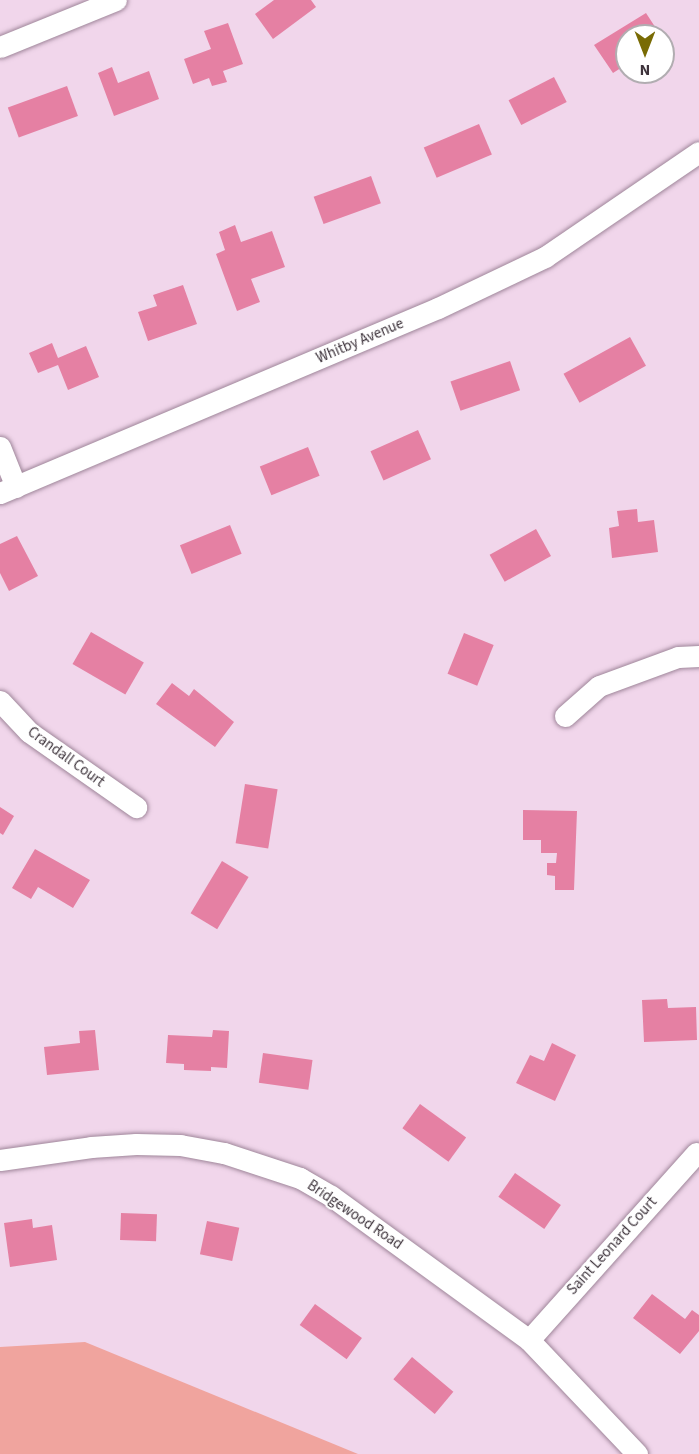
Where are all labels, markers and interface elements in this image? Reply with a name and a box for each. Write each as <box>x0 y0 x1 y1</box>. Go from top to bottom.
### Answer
north arrow <box>615 24 675 84</box>
text: N <box>640 59 650 81</box>
street label: Whitby Avenue <box>314 315 406 367</box>
street label: Crandall Court <box>24 723 108 791</box>
street label: Bridgewood Road <box>304 1176 406 1254</box>
street label: Saint Leonard Court <box>563 1193 661 1299</box>

